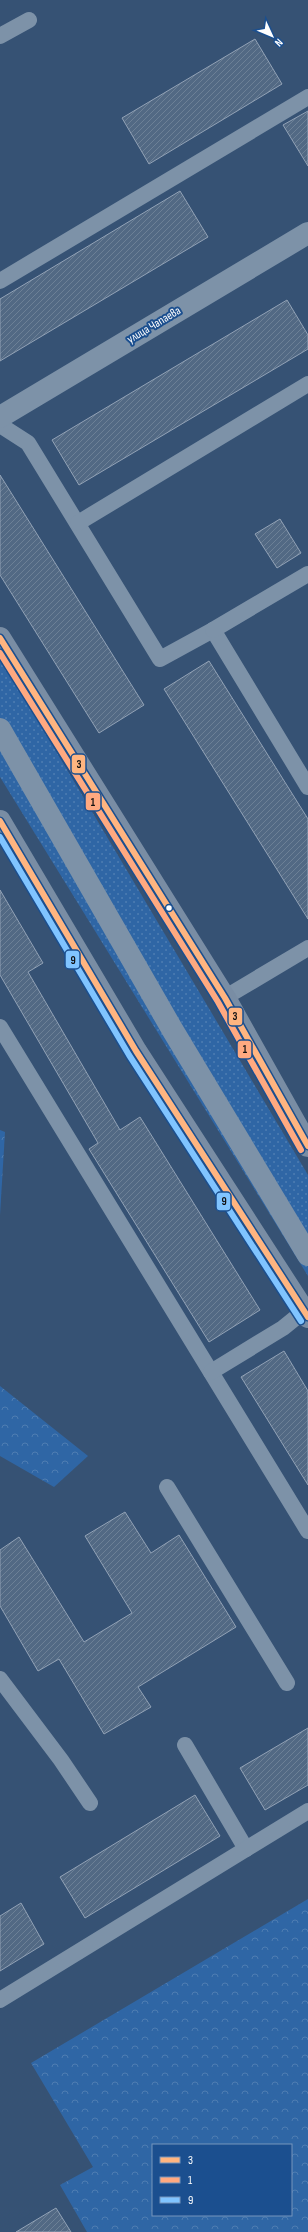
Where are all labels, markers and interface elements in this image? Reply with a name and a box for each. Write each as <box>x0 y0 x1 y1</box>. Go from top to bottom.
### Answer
north arrow <box>252 16 292 56</box>
text: N <box>272 36 286 49</box>
street label: улица Чапаева <box>124 303 184 347</box>
line badge: 3 <box>71 754 86 774</box>
text: 3 <box>77 758 82 771</box>
line badge: 1 <box>85 792 101 811</box>
text: 1 <box>91 796 96 809</box>
unlabelled marker <box>164 903 174 913</box>
line badge: 9 <box>65 950 80 969</box>
text: 9 <box>70 954 76 967</box>
line badge: 3 <box>228 1007 243 1026</box>
text: 3 <box>233 1010 238 1023</box>
line badge: 1 <box>237 1040 252 1059</box>
text: 1 <box>243 1043 248 1056</box>
line badge: 9 <box>216 1192 231 1211</box>
text: 9 <box>221 1195 227 1208</box>
legend <box>152 2144 292 2216</box>
text: 3 <box>188 2153 193 2168</box>
text: 1 <box>188 2173 193 2188</box>
text: 9 <box>188 2193 193 2208</box>

